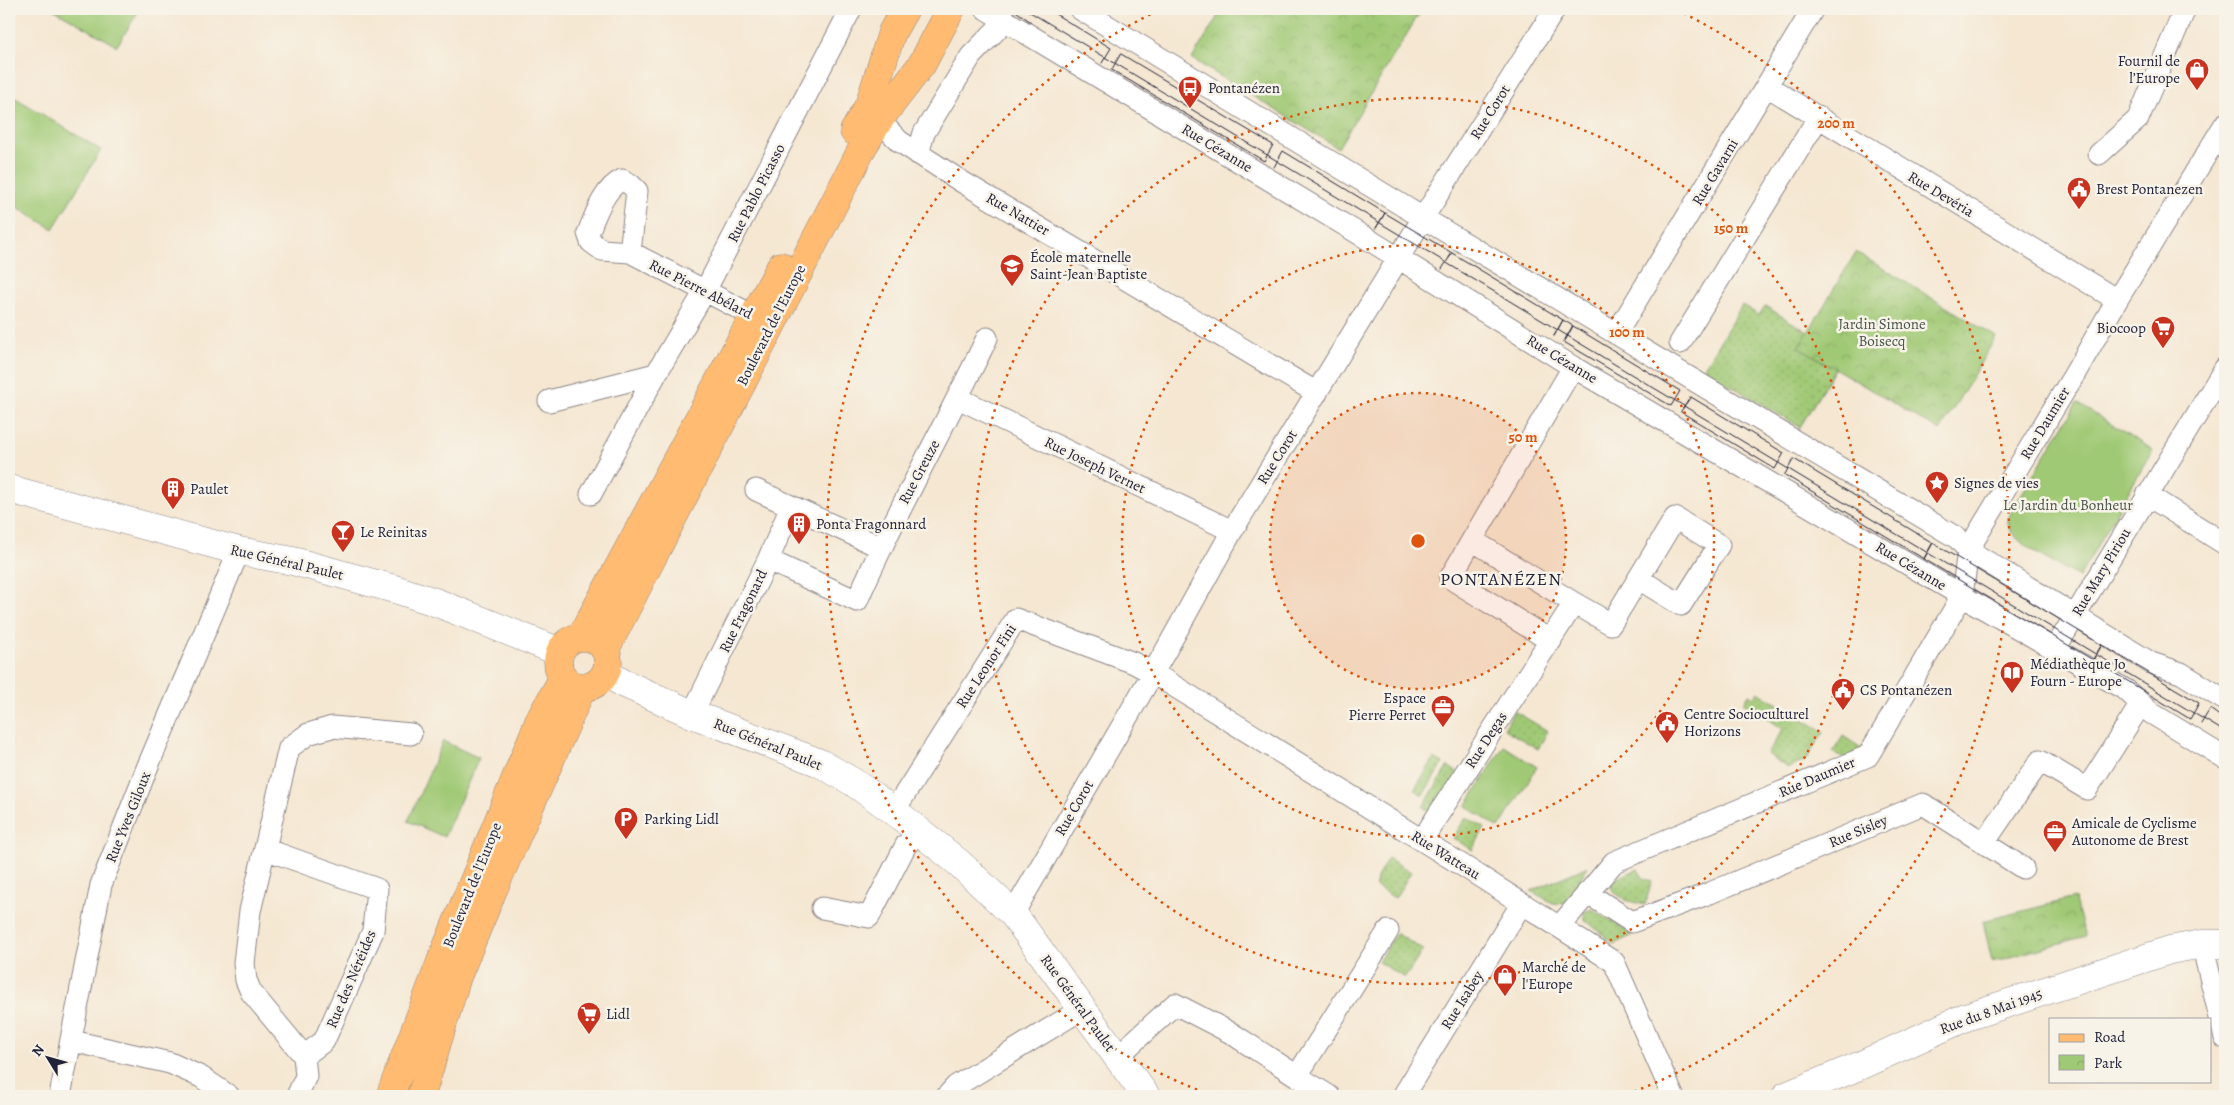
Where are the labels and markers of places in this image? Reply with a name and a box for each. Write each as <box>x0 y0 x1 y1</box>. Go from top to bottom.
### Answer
place label: Fournil de l’Europe <box>2118 51 2180 88</box>
shop icon: Fournil de l’Europe <box>2184 57 2210 91</box>
bus stop icon: Pontanézen <box>1177 75 1203 109</box>
place label: Pontanézen <box>1208 78 1280 98</box>
public building icon: Brest Pontanezen <box>2066 176 2092 210</box>
place label: Brest Pontanezen <box>2096 179 2203 199</box>
place label: École maternelle Saint-Jean Baptiste <box>1030 247 1148 284</box>
school or university icon: École maternelle Saint-Jean Baptiste <box>999 253 1025 287</box>
supermarket icon: Biocoop <box>2150 315 2176 349</box>
place label: Biocoop <box>2096 318 2146 338</box>
place icon: Signes de vies <box>1924 470 1950 504</box>
place label: Signes de vies <box>1954 473 2039 493</box>
building icon: Paulet <box>160 476 186 510</box>
place label: Paulet <box>190 479 228 499</box>
building icon: Ponta Fragonnard <box>786 511 812 545</box>
place label: Ponta Fragonnard <box>816 514 927 534</box>
bar icon: Le Reinitas <box>330 519 356 553</box>
place label: Le Reinitas <box>360 522 427 542</box>
centre of rings <box>1409 532 1427 550</box>
place label: Médiathèque Jo Fourn - Europe <box>2030 654 2125 691</box>
library icon: Médiathèque Jo Fourn - Europe <box>1999 660 2025 694</box>
public building icon: CS Pontanézen <box>1830 677 1856 711</box>
place label: CS Pontanézen <box>1860 680 1952 700</box>
place label: Espace Pierre Perret <box>1349 688 1426 725</box>
office icon: Espace Pierre Perret <box>1430 694 1456 728</box>
place label: Centre Socioculturel Horizons <box>1684 704 1809 741</box>
public building icon: Centre Socioculturel Horizons <box>1654 710 1680 744</box>
parking icon: Parking Lidl <box>613 806 639 840</box>
place label: Parking Lidl <box>644 809 719 829</box>
place label: Amicale de Cyclisme Autonome de Brest <box>2071 813 2197 850</box>
office icon: Amicale de Cyclisme Autonome de Brest <box>2042 819 2068 853</box>
place label: Marché de l'Europe <box>1522 957 1586 994</box>
shop icon: Marché de l'Europe <box>1492 963 1518 997</box>
supermarket icon: Lidl <box>576 1001 602 1035</box>
place label: Lidl <box>606 1004 630 1024</box>

